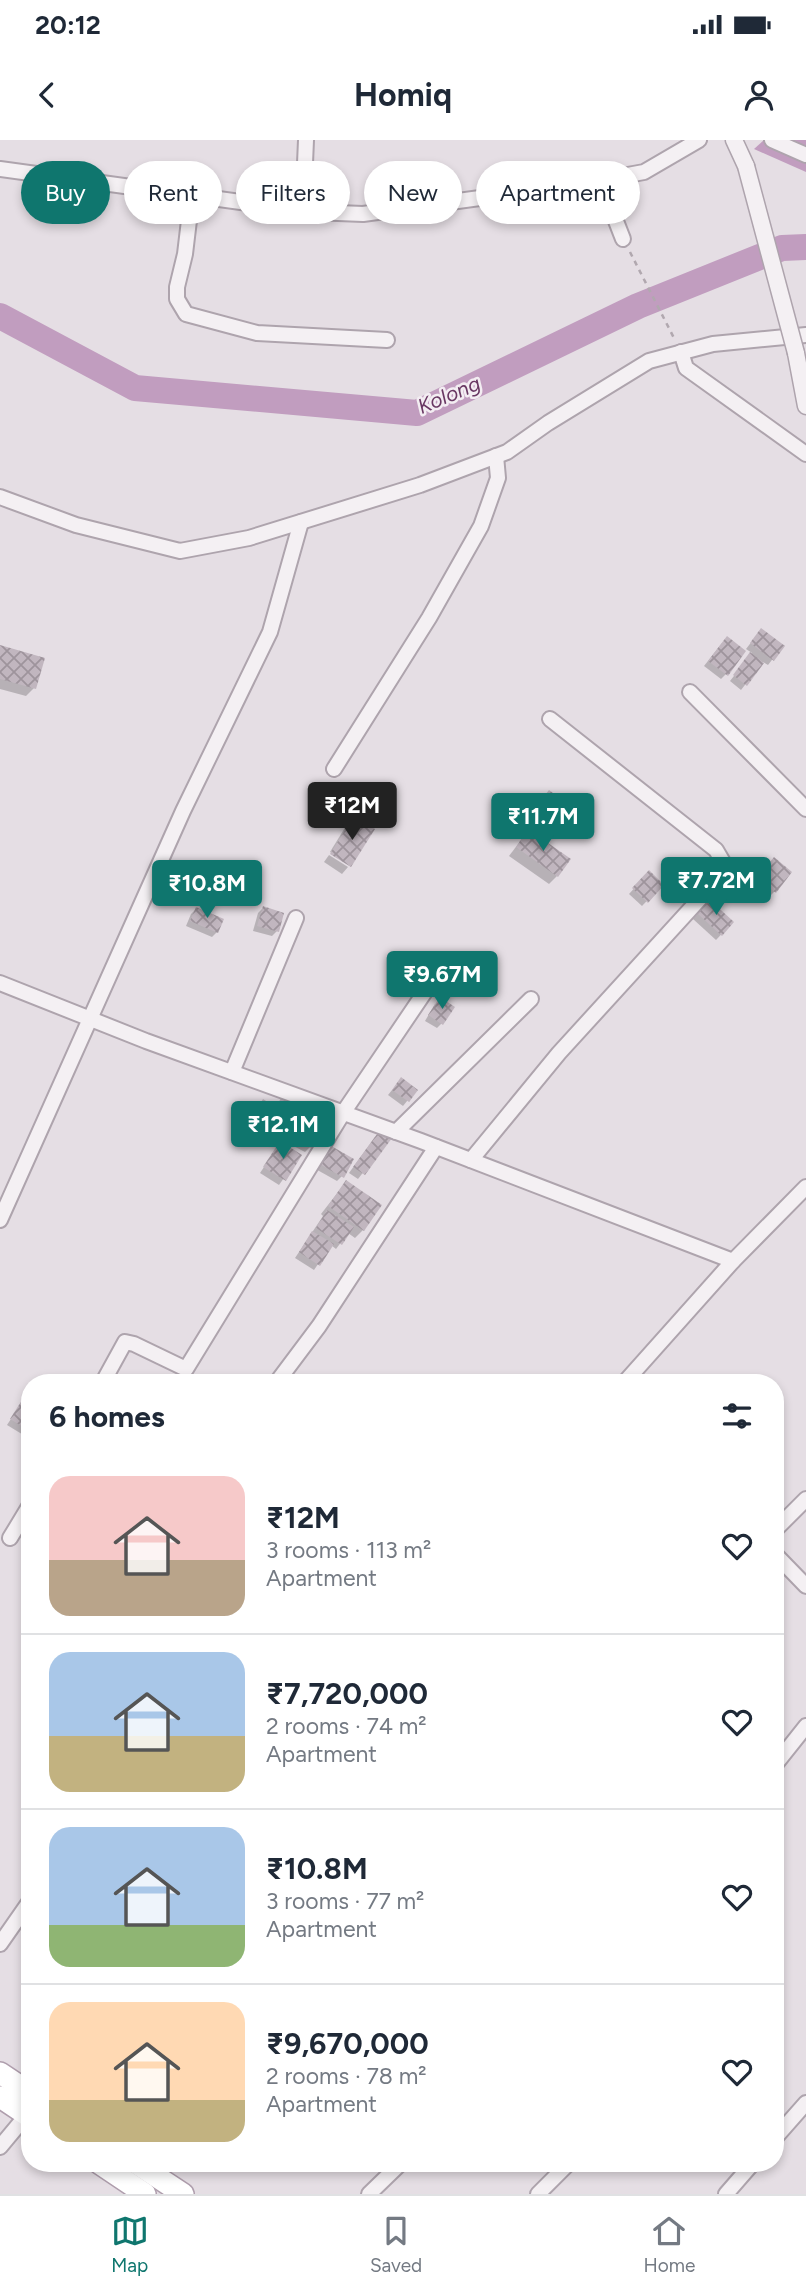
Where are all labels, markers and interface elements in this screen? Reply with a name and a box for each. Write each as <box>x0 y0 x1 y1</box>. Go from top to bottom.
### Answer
text: 20:12 <box>35 9 101 41</box>
icon: back <box>28 76 66 114</box>
text: Homiq <box>354 76 452 114</box>
icon: person <box>740 76 778 114</box>
chip: Buy <box>21 161 110 224</box>
chip: Rent <box>124 161 222 224</box>
chip: Filters <box>236 161 350 224</box>
chip: New <box>364 161 462 224</box>
chip: Apartment <box>476 161 640 224</box>
water label: Kolong <box>414 370 484 419</box>
pin: ₹12M <box>311 782 393 842</box>
text: ₹12M <box>324 791 380 819</box>
pin: ₹11.7M <box>486 794 600 853</box>
text: ₹11.7M <box>507 802 579 830</box>
pin: ₹7.72M <box>659 858 773 917</box>
pin: ₹10.8M <box>150 860 264 920</box>
text: ₹7.72M <box>677 866 755 894</box>
text: ₹10.8M <box>168 869 246 897</box>
pin: ₹9.67M <box>385 952 499 1011</box>
text: ₹9.67M <box>403 960 481 988</box>
pin: ₹12.1M <box>226 1102 340 1161</box>
text: ₹12.1M <box>247 1110 319 1138</box>
icon: filters <box>718 1397 756 1435</box>
text: 6 homes <box>49 1398 165 1435</box>
text: ₹12M <box>266 1499 340 1536</box>
icon: home <box>105 1504 189 1588</box>
icon: heart <box>718 1527 756 1565</box>
text: 3 rooms · 113 m² <box>266 1536 431 1564</box>
text: Apartment <box>266 1564 377 1592</box>
text: ₹7,720,000 <box>266 1675 428 1712</box>
icon: home <box>105 1680 189 1764</box>
icon: heart <box>718 1703 756 1741</box>
text: 2 rooms · 74 m² <box>266 1712 427 1740</box>
text: Apartment <box>266 1740 377 1768</box>
text: ₹10.8M <box>266 1850 368 1887</box>
icon: home <box>105 1855 189 1939</box>
icon: heart <box>718 1878 756 1916</box>
text: 3 rooms · 77 m² <box>266 1887 424 1915</box>
text: Apartment <box>266 1915 377 1943</box>
text: ₹9,670,000 <box>266 2025 429 2062</box>
icon: home <box>105 2030 189 2114</box>
icon: heart <box>718 2053 756 2091</box>
text: 2 rooms · 78 m² <box>266 2062 427 2090</box>
text: Apartment <box>266 2090 377 2118</box>
tab: Map <box>111 2212 149 2277</box>
tab: Saved <box>370 2212 422 2277</box>
tab: Home <box>644 2212 695 2277</box>

